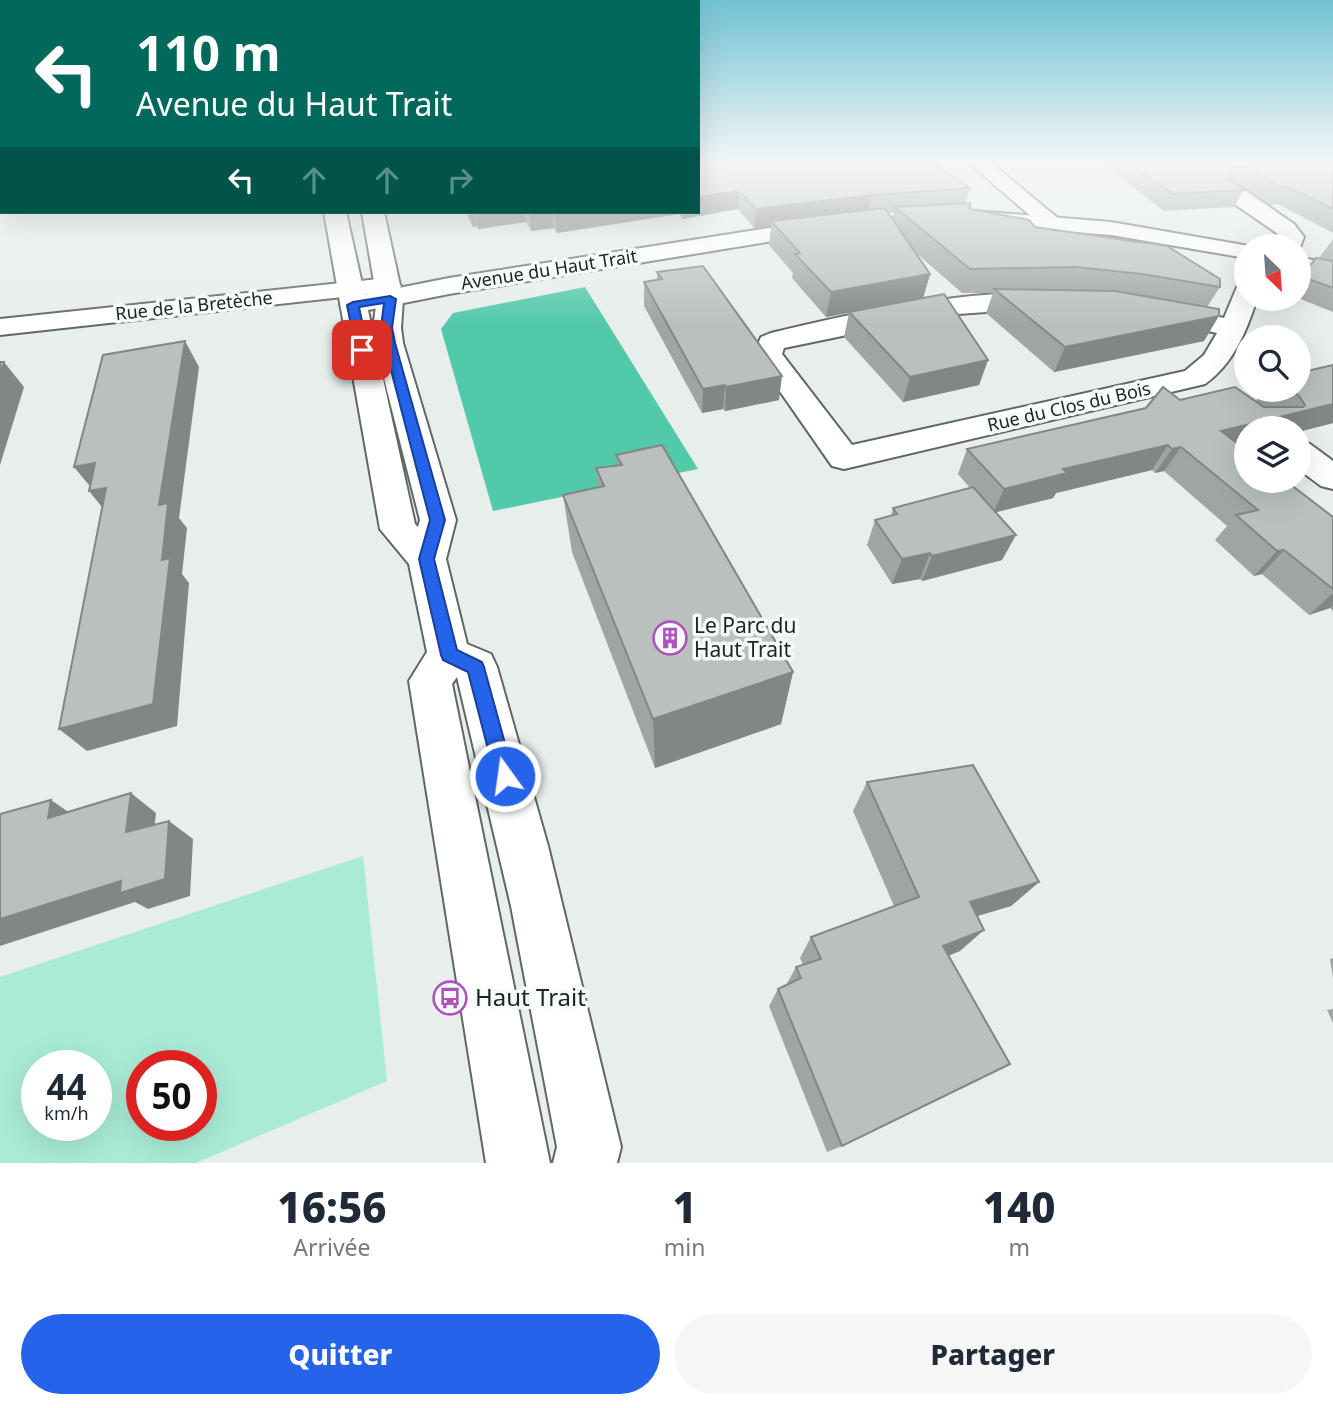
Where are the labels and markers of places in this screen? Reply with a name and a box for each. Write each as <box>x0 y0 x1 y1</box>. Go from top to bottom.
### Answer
pin <box>332 320 392 380</box>
place label: Le Parc du Haut Trait <box>694 611 796 663</box>
building icon: Le Parc du Haut Trait <box>651 619 689 657</box>
bus stop icon: Haut Trait <box>431 979 469 1017</box>
place label: Haut Trait <box>475 980 586 1013</box>

